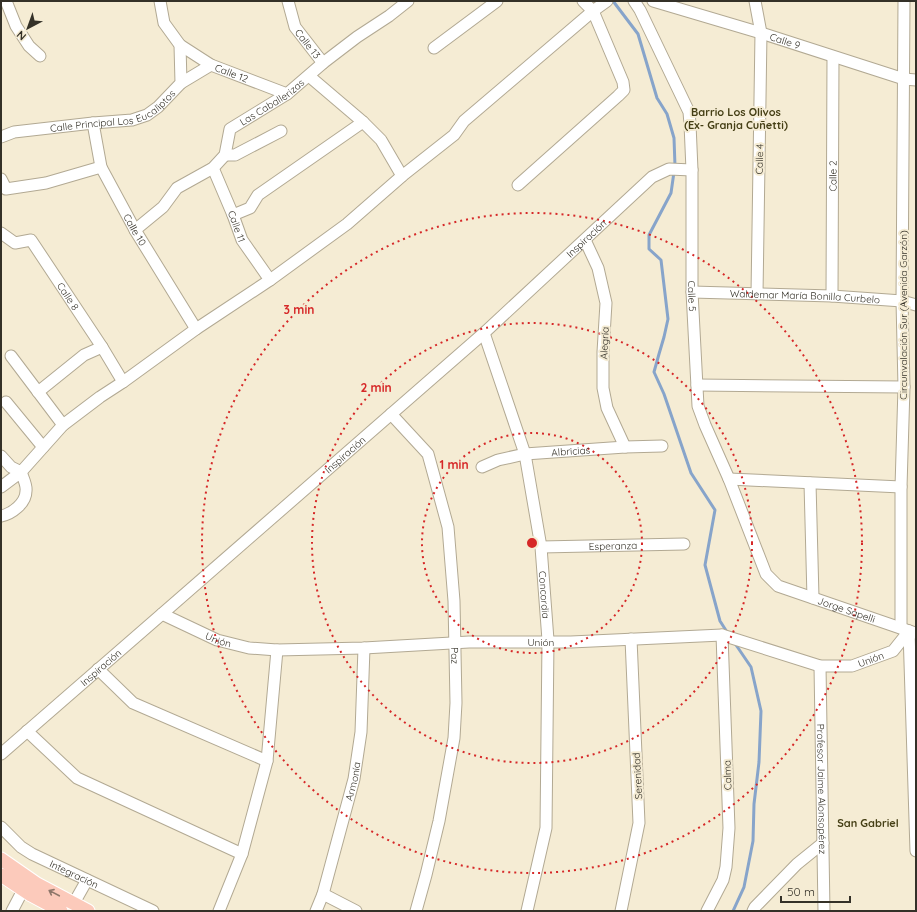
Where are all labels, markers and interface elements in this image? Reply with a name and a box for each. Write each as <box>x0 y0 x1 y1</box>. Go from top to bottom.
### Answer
north arrow <box>8 8 48 48</box>
street label: Calle 13 <box>292 26 323 62</box>
text: N <box>14 28 29 43</box>
street label: Calle 9 <box>768 30 802 52</box>
street label: Calle 12 <box>213 61 250 86</box>
street label: Las Caballerizas <box>237 76 307 129</box>
street label: Calle Principal Los Eucaliptos <box>49 87 178 135</box>
district label: Barrio Los Olivos (Ex- Granja Cuñetti) <box>684 105 788 132</box>
street label: Calle 4 <box>753 144 766 174</box>
street label: Calle 2 <box>826 160 840 192</box>
street label: Calle 11 <box>225 208 248 244</box>
street label: Calle 10 <box>120 211 149 248</box>
street label: Inspiración <box>564 217 609 260</box>
street label: Circunvalación Sur (Avenida Garzón) <box>897 230 910 400</box>
street label: Calle 8 <box>54 280 82 313</box>
street label: Calle 5 <box>685 280 699 312</box>
street label: Waldemar María Bonilla Curbelo <box>730 287 880 306</box>
text: 3 min <box>284 302 314 317</box>
street label: Alegría <box>597 326 612 360</box>
text: 2 min <box>360 380 392 395</box>
street label: Inspiración <box>322 433 368 476</box>
street label: Albricias <box>551 443 591 459</box>
text: 1 min <box>439 457 469 472</box>
centre of rings <box>525 536 539 550</box>
street label: Esperanza <box>589 539 637 553</box>
street label: Concordia <box>536 571 552 619</box>
street label: Jorge Sapelli <box>816 594 877 626</box>
street label: Unión <box>203 629 233 650</box>
street label: Unión <box>527 636 554 649</box>
street label: Inspiración <box>78 646 124 689</box>
street label: Paz <box>448 647 461 664</box>
street label: Unión <box>856 649 886 670</box>
street label: Profesor Jaime Alonsopérez <box>814 724 829 855</box>
street label: Serenidad <box>630 752 645 800</box>
street label: Calma <box>720 760 735 790</box>
street label: Armonía <box>342 761 363 802</box>
district label: San Gabriel <box>837 816 899 830</box>
street label: Integración <box>48 857 101 891</box>
scale bar <box>781 878 850 904</box>
text: 50 m <box>787 884 815 899</box>
one-way arrow <box>48 888 60 896</box>

